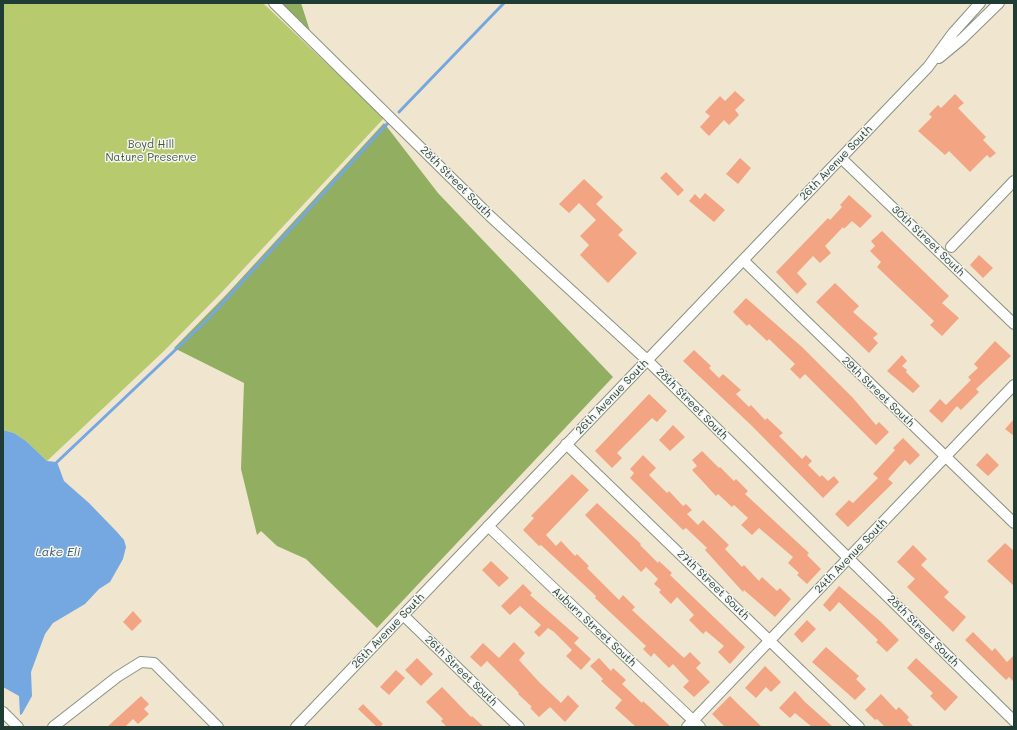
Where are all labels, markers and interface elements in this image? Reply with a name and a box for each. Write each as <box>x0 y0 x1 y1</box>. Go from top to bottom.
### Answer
street label: 26th Avenue South <box>797 123 875 203</box>
park label: Boyd Hill Nature Preserve <box>105 138 197 164</box>
street label: 28th Street South <box>418 144 494 220</box>
street label: 30th Street South <box>889 203 967 279</box>
street label: 29th Street South <box>839 354 917 430</box>
street label: 26th Avenue South <box>573 357 651 437</box>
street label: 28th Street South <box>654 366 730 442</box>
street label: 24th Avenue South <box>812 516 890 596</box>
water label: Lake Eli <box>36 545 80 559</box>
street label: 27th Street South <box>674 547 752 623</box>
street label: Auburn Street South <box>549 585 639 669</box>
street label: 26th Avenue South <box>349 591 427 671</box>
street label: 28th Street South <box>885 593 961 669</box>
street label: 26th Street South <box>422 633 500 709</box>

